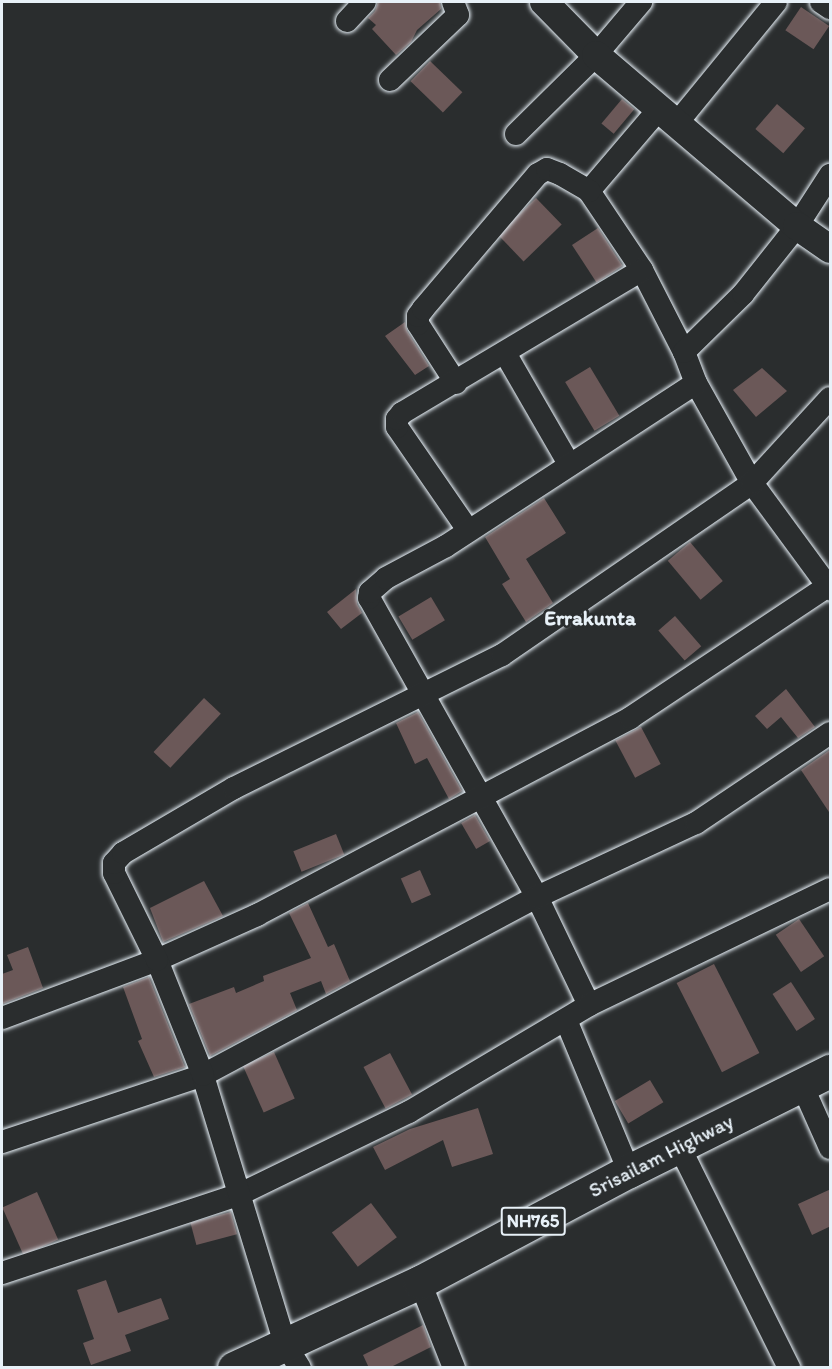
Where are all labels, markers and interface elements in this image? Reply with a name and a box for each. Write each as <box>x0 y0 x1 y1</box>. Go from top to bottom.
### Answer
district label: Errakunta <box>544 605 636 631</box>
street label: Srisailam Highway <box>585 1109 737 1203</box>
road number: NH765 <box>500 1206 566 1236</box>

